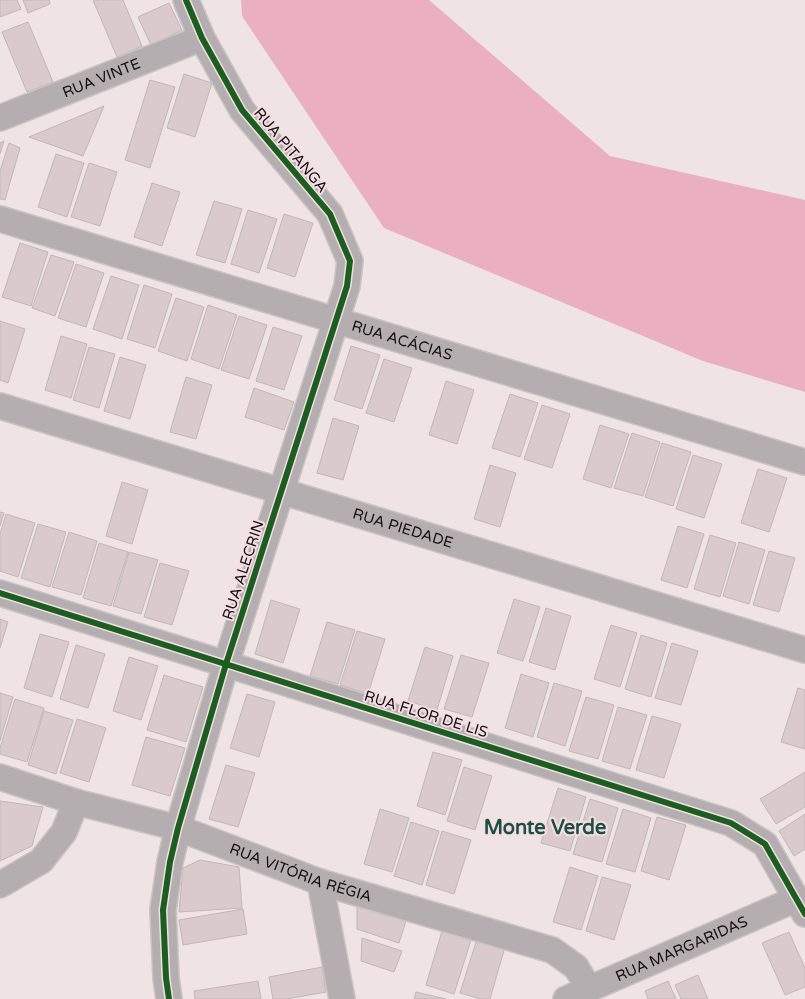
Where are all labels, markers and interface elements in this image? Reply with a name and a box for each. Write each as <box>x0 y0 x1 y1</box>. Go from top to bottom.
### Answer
street label: RUA VINTE <box>60 54 143 101</box>
street label: RUA PITANGA <box>250 104 332 196</box>
street label: RUA ACÁCIAS <box>349 317 455 364</box>
street label: RUA PIEDADE <box>351 504 455 552</box>
street label: RUA ALECRIN <box>218 518 268 622</box>
street label: RUA FLOR DE LIS <box>362 687 490 741</box>
district label: Monte Verde <box>484 816 606 840</box>
street label: RUA VITÓRIA RÉGIA <box>227 839 374 906</box>
street label: RUA MARGARIDAS <box>613 912 750 985</box>

